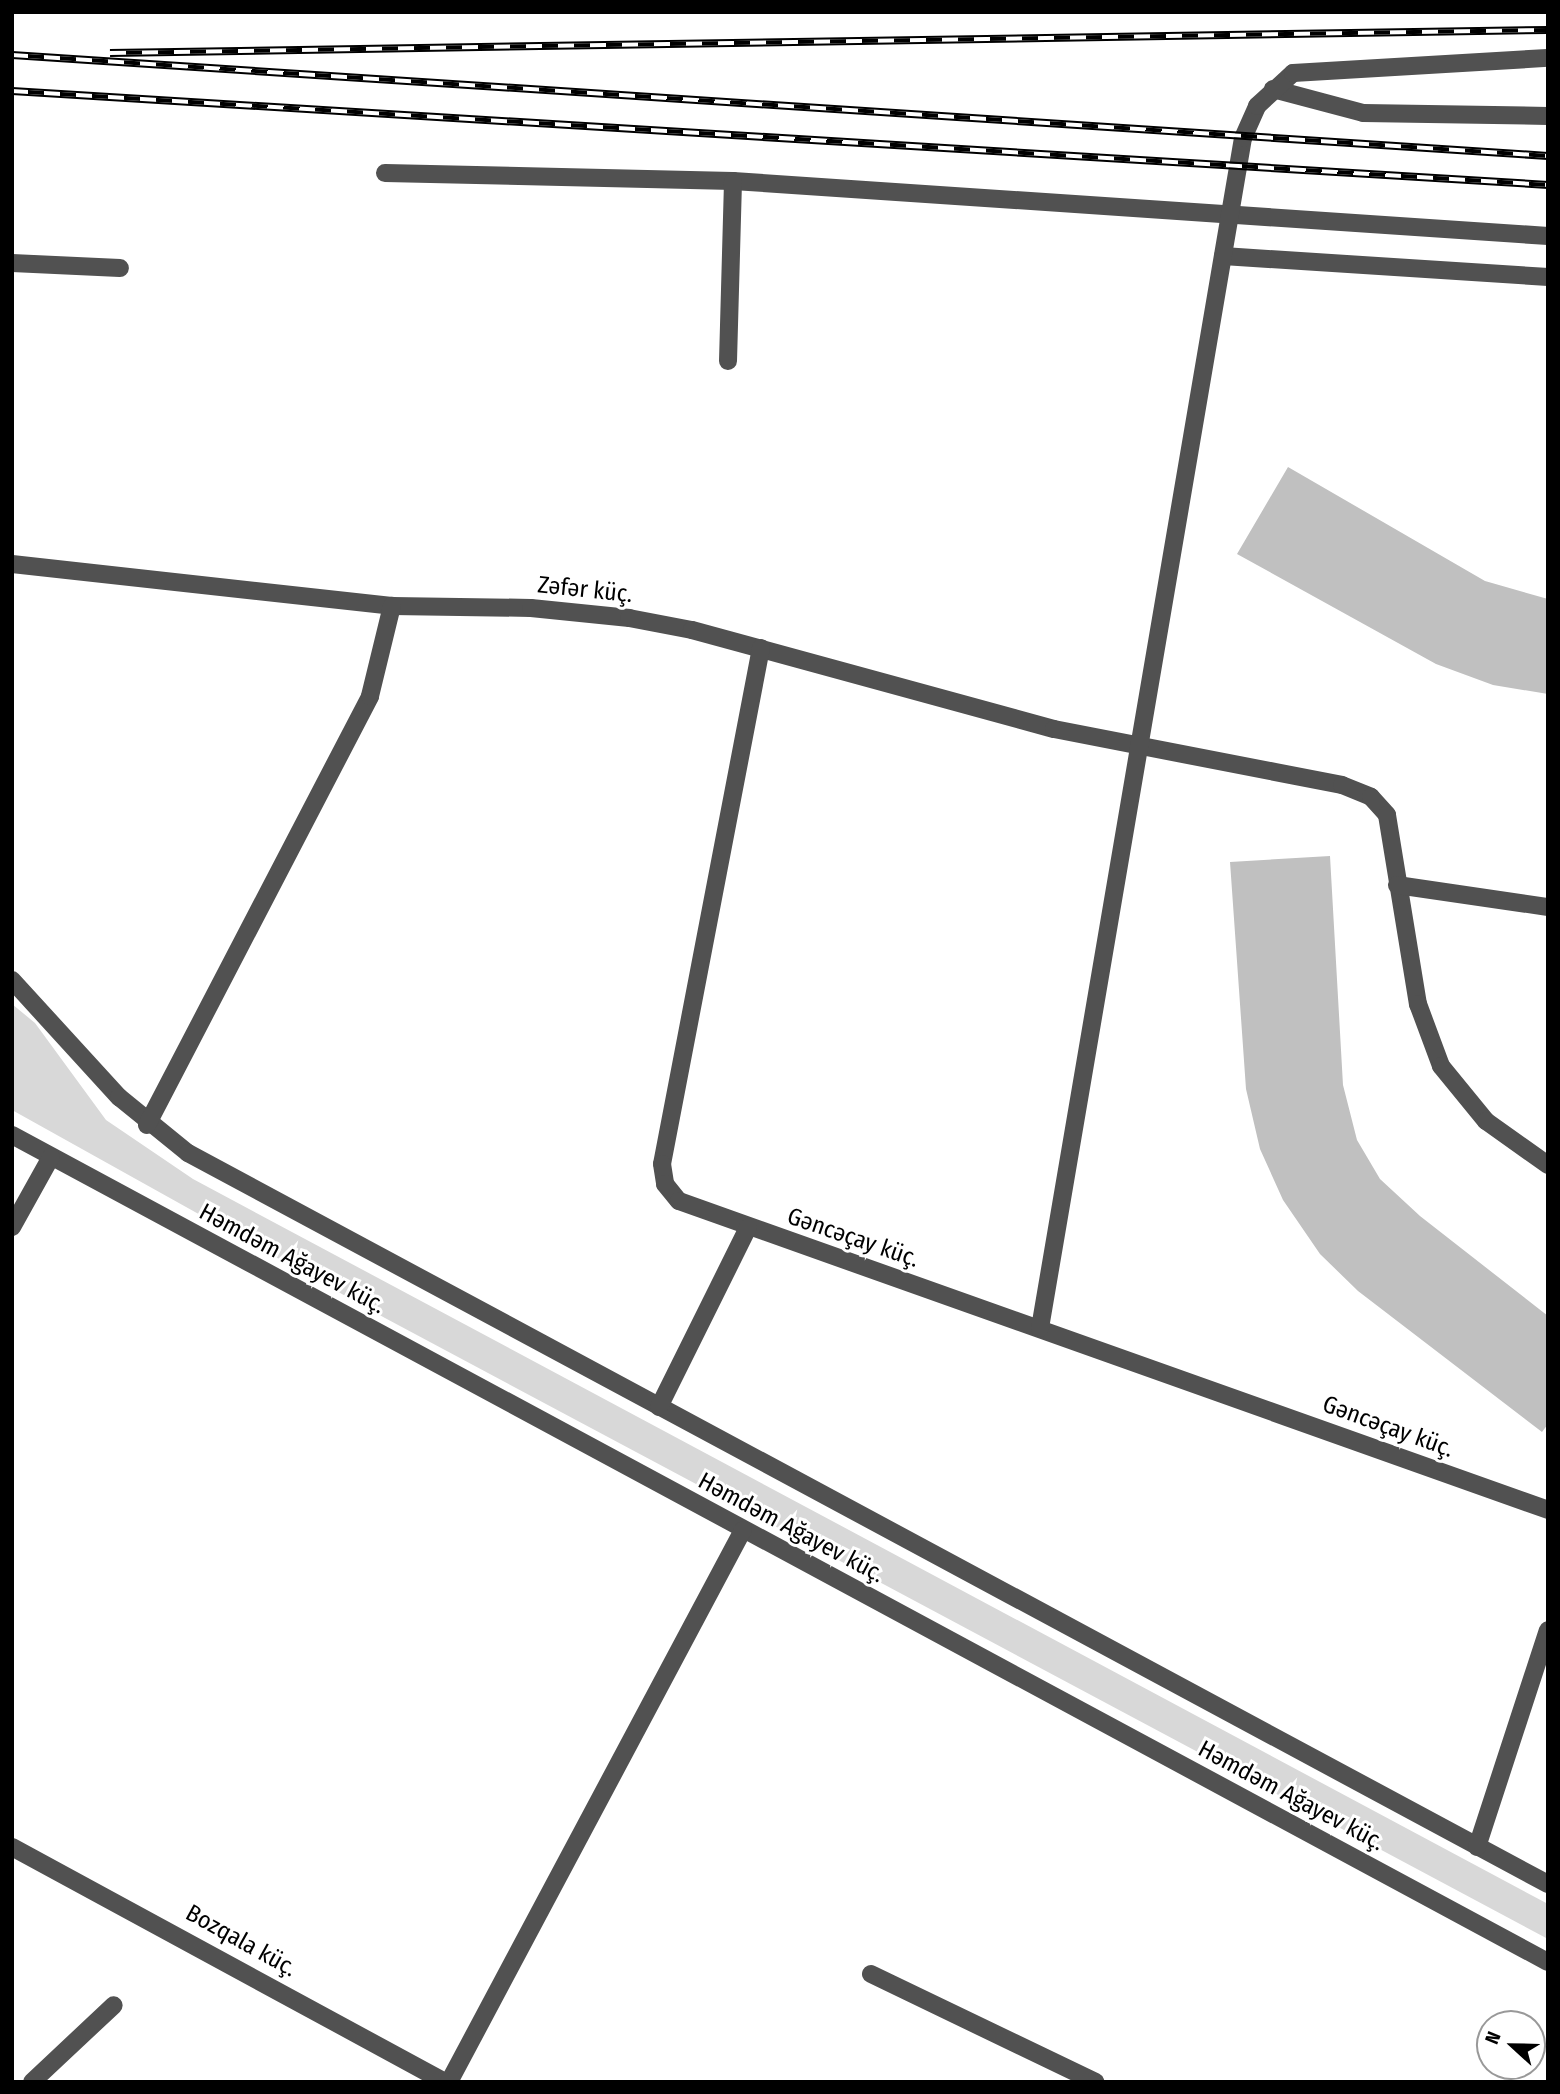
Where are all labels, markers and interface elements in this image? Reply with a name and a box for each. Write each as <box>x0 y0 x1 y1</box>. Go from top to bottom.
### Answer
street label: Zəfər küç. <box>536 571 634 609</box>
street label: Həmdəm Ağayev küç. <box>194 1198 390 1320</box>
street label: Gəncəçay küç. <box>783 1202 923 1274</box>
street label: Gəncəçay küç. <box>1319 1390 1457 1464</box>
street label: Həmdəm Ağayev küç. <box>693 1467 889 1589</box>
street label: Həmdəm Ağayev küç. <box>1193 1735 1389 1857</box>
street label: Bozqala küç. <box>181 1899 301 1983</box>
north arrow <box>1476 2010 1546 2080</box>
text: N <box>1480 2028 1506 2047</box>

